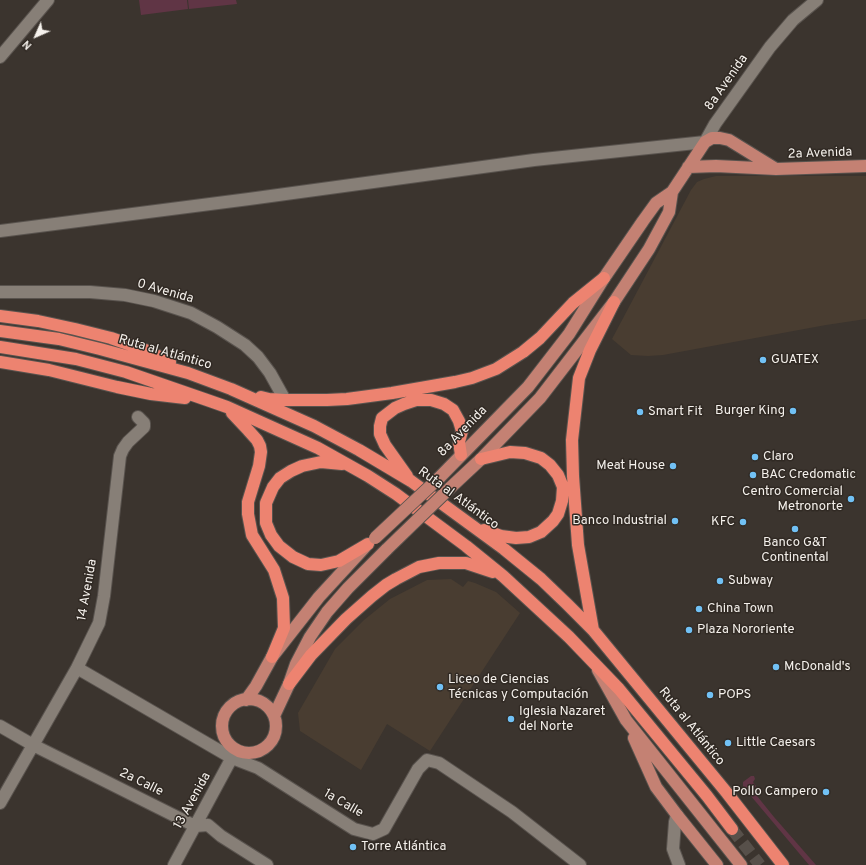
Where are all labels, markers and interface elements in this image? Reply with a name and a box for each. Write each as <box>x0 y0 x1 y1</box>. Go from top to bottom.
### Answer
north arrow <box>16 16 56 56</box>
text: N <box>20 37 35 52</box>
street label: 8a Avenida <box>702 52 752 114</box>
street label: 2a Avenida <box>787 145 853 163</box>
street label: 0 Avenida <box>135 277 195 307</box>
street label: Ruta al Atlántico <box>117 332 213 374</box>
place label: GUATEX <box>771 352 819 368</box>
marker: GUATEX <box>758 355 768 365</box>
street label: 8a Avenida <box>435 403 491 461</box>
place label: Burger King <box>715 403 785 419</box>
place label: Smart Fit <box>648 404 703 420</box>
marker: Burger King <box>788 406 798 416</box>
marker: Smart Fit <box>635 407 645 417</box>
place label: Claro <box>763 449 794 465</box>
marker: Claro <box>750 452 760 462</box>
place label: Meat House <box>596 458 665 474</box>
marker: Meat House <box>668 461 678 471</box>
street label: Ruta al Atlántico <box>414 464 502 534</box>
place label: BAC Credomatic <box>761 467 856 483</box>
marker: BAC Credomatic <box>748 470 758 480</box>
place label: Centro Comercial Metronorte <box>742 484 843 515</box>
marker: Centro Comercial Metronorte <box>846 494 856 504</box>
place label: Banco Industrial <box>572 513 667 529</box>
place label: KFC <box>711 514 735 530</box>
marker: Banco Industrial <box>670 516 680 526</box>
marker: KFC <box>738 517 748 527</box>
marker: Banco G&T Continental <box>790 524 800 534</box>
place label: Banco G&T Continental <box>761 535 829 566</box>
street label: 14 Avenida <box>75 558 101 622</box>
place label: Subway <box>728 573 773 589</box>
marker: Subway <box>715 576 725 586</box>
place label: China Town <box>707 601 773 617</box>
marker: China Town <box>694 604 704 614</box>
place label: Plaza Nororiente <box>697 622 795 638</box>
marker: Plaza Nororiente <box>684 625 694 635</box>
place label: McDonald's <box>784 659 851 675</box>
marker: McDonald's <box>771 662 781 672</box>
place label: Liceo de Ciencias Técnicas y Computación <box>448 672 589 703</box>
marker: Liceo de Ciencias Técnicas y Computación <box>435 682 445 692</box>
street label: Ruta al Atlántico <box>655 685 727 769</box>
place label: POPS <box>718 687 751 703</box>
marker: POPS <box>705 690 715 700</box>
place label: Iglesia Nazaret del Norte <box>519 704 605 735</box>
marker: Iglesia Nazaret del Norte <box>506 714 516 724</box>
place label: Little Caesars <box>736 735 816 751</box>
marker: Little Caesars <box>723 738 733 748</box>
street label: 2a Calle <box>117 766 165 800</box>
street label: 13 Avenida <box>171 770 215 832</box>
place label: Pollo Campero <box>732 784 818 800</box>
street label: 1a Calle <box>320 786 366 822</box>
marker: Pollo Campero <box>821 787 831 797</box>
place label: Torre Atlántica <box>361 839 446 855</box>
marker: Torre Atlántica <box>348 842 358 852</box>

